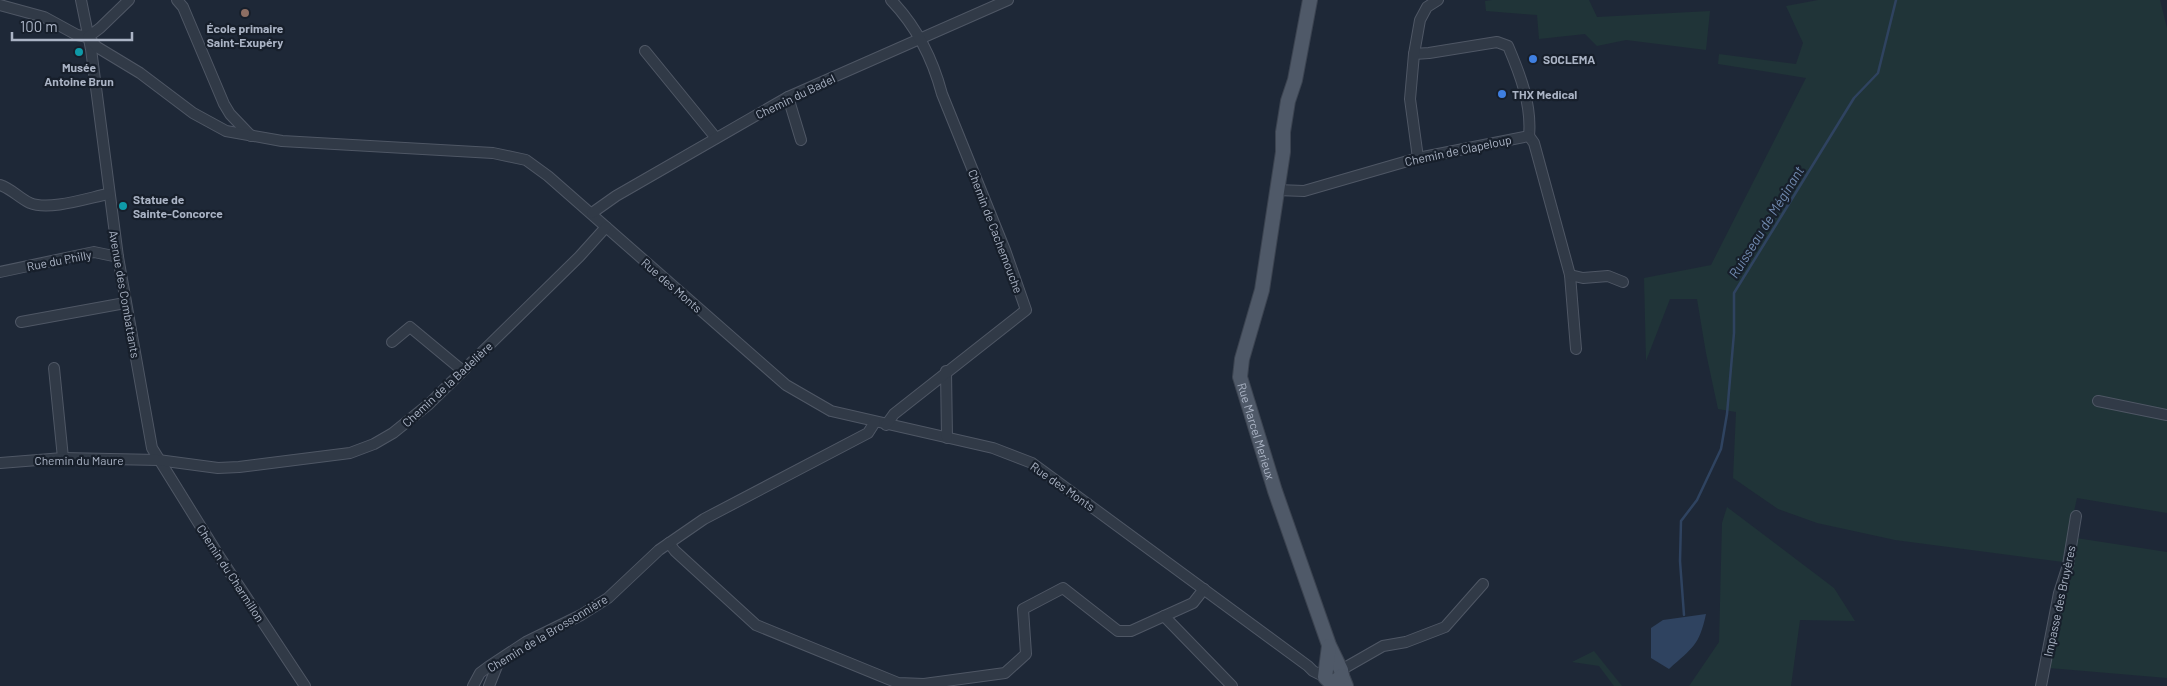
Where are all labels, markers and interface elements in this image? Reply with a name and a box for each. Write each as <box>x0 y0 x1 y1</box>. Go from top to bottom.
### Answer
marker: École primaire Saint-Exupéry <box>239 7 251 19</box>
scale bar <box>12 10 132 42</box>
text: 100 m <box>20 17 58 35</box>
place label: École primaire Saint-Exupéry <box>207 21 284 49</box>
marker: Musée Antoine Brun <box>73 46 85 58</box>
place label: SOCLEMA <box>1543 52 1595 66</box>
marker: SOCLEMA <box>1527 53 1539 65</box>
place label: Musée Antoine Brun <box>44 60 114 88</box>
street label: Chemin du Badel <box>753 71 837 121</box>
place label: THX Medical <box>1512 87 1577 101</box>
marker: THX Medical <box>1496 88 1508 100</box>
street label: Chemin de Clapeloup <box>1403 132 1513 168</box>
water label: Ruisseau de Méginant <box>1725 163 1807 281</box>
street label: Chemin de Cachemouche <box>966 167 1026 295</box>
place label: Statue de Sainte-Concorce <box>133 192 223 220</box>
marker: Statue de Sainte-Concorce <box>117 200 129 212</box>
street label: Avenue des Combattants <box>107 229 143 359</box>
street label: Rue du Philly <box>25 247 93 273</box>
street label: Rue des Monts <box>639 255 705 315</box>
street label: Chemin de la Badelière <box>399 339 495 429</box>
street label: Rue Marcel Merieux <box>1235 381 1278 481</box>
street label: Chemin du Maure <box>34 453 124 467</box>
street label: Rue des Monts <box>1028 459 1098 513</box>
street label: Chemin du Charmillon <box>194 522 268 624</box>
street label: Impasse des Bruyères <box>2040 544 2078 658</box>
street label: Chemin de la Brossonnière <box>484 591 610 675</box>

